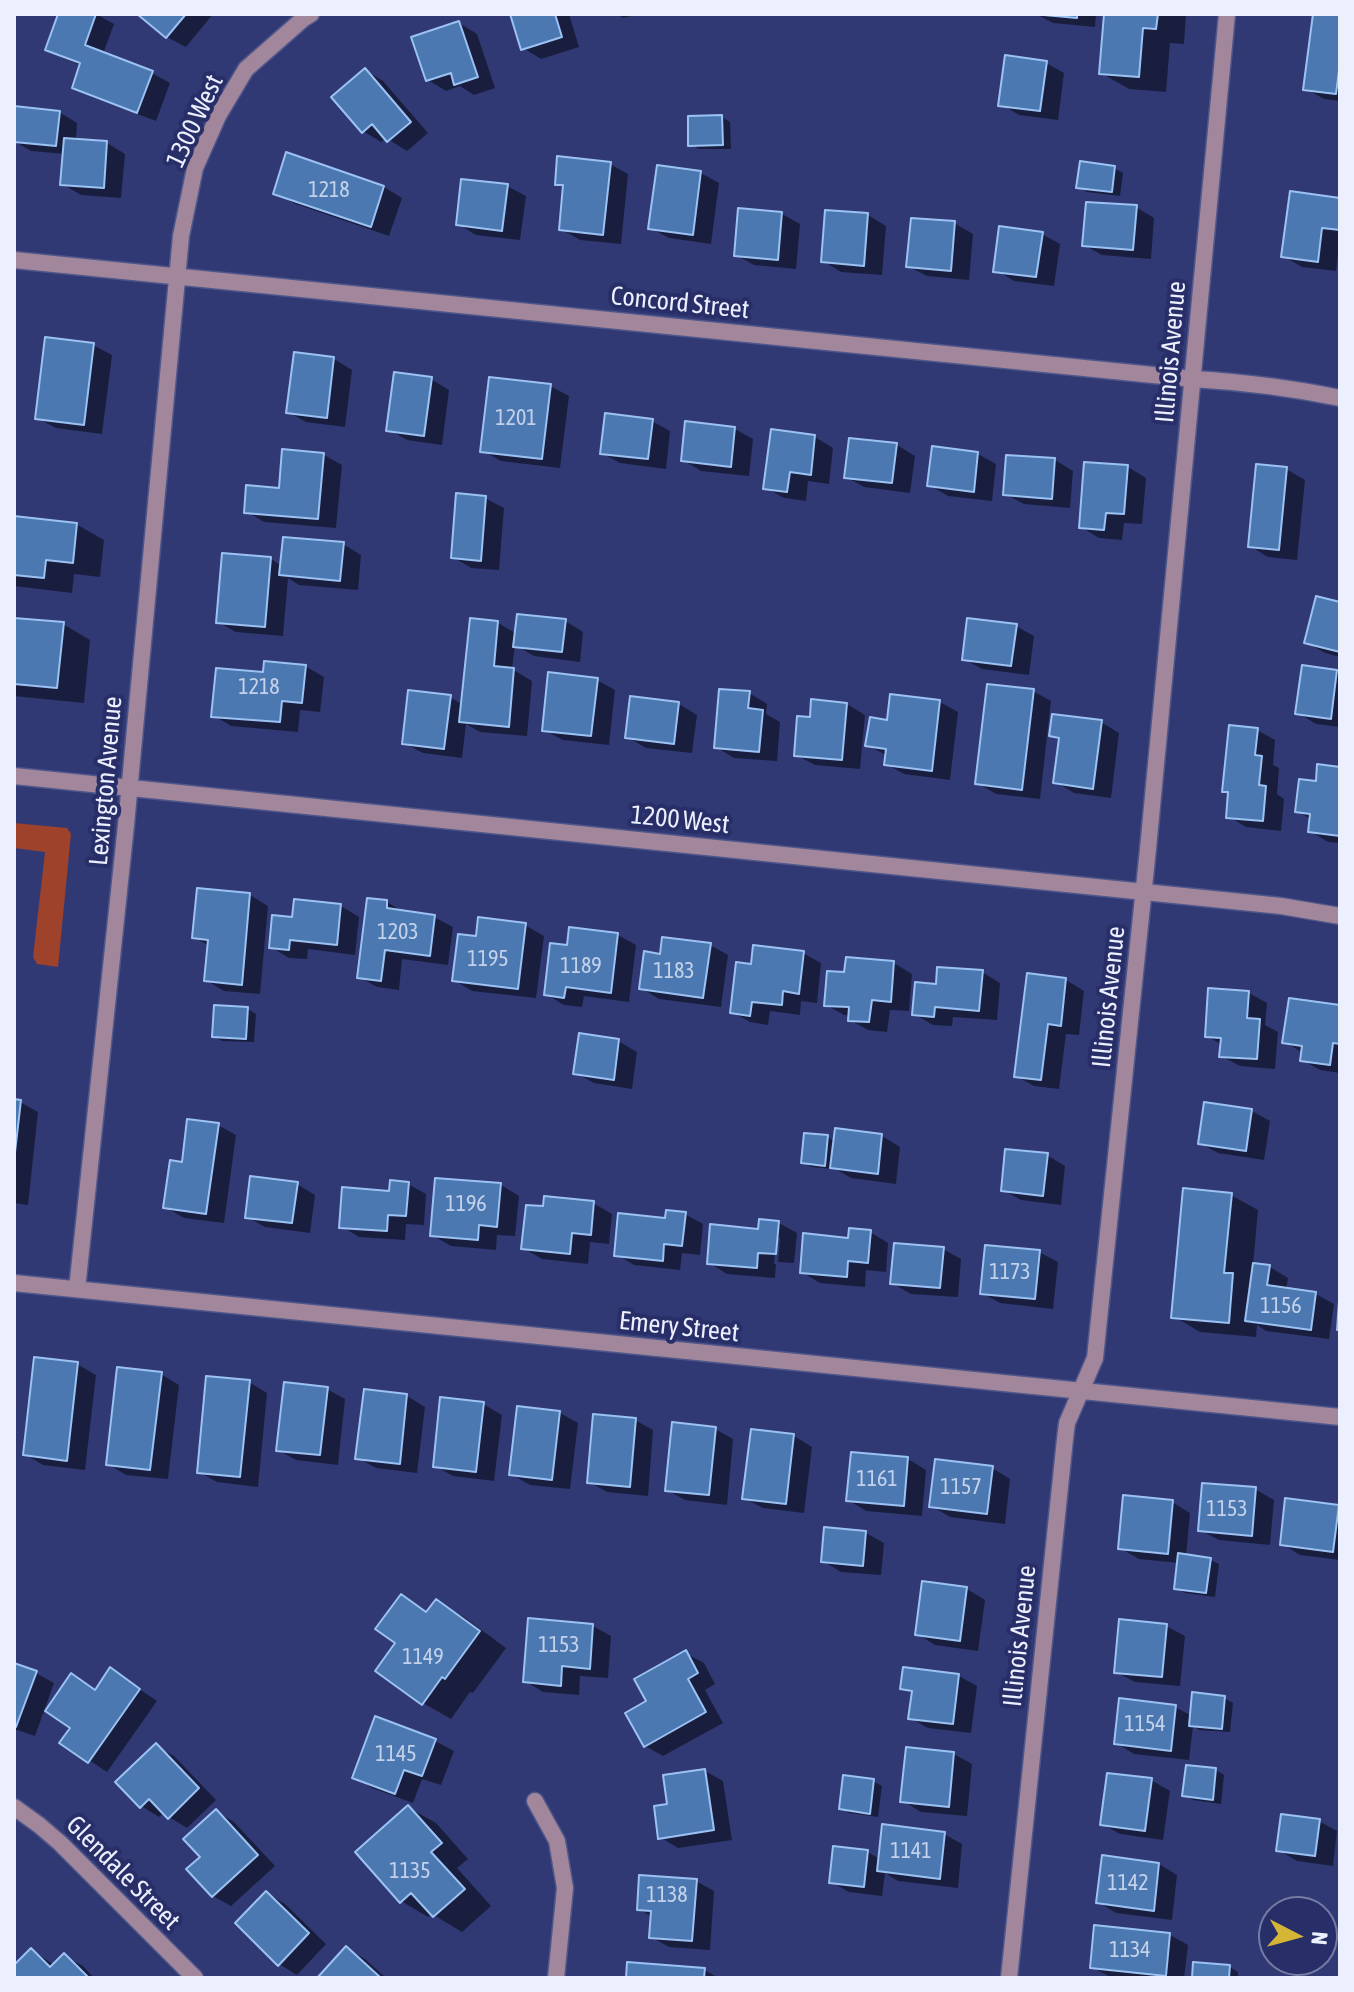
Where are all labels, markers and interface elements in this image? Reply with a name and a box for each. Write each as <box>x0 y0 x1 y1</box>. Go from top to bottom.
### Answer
street label: 1300 West <box>160 70 230 172</box>
house number: 1218 <box>308 177 350 203</box>
street label: Concord Street <box>609 280 751 326</box>
street label: Illinois Avenue <box>1149 280 1193 424</box>
house number: 1201 <box>495 405 537 431</box>
house number: 1218 <box>238 674 280 700</box>
street label: Lexington Avenue <box>83 695 129 867</box>
street label: 1200 West <box>629 799 731 841</box>
house number: 1203 <box>377 919 419 945</box>
street label: Illinois Avenue <box>1086 925 1132 1069</box>
house number: 1195 <box>467 946 509 972</box>
house number: 1189 <box>560 953 602 979</box>
house number: 1183 <box>653 958 695 984</box>
house number: 1196 <box>445 1191 487 1217</box>
house number: 1173 <box>989 1259 1031 1285</box>
house number: 1156 <box>1260 1293 1302 1319</box>
street label: Emery Street <box>617 1305 741 1349</box>
house number: 1161 <box>856 1466 898 1492</box>
house number: 1157 <box>940 1474 982 1500</box>
house number: 1153 <box>1206 1496 1248 1522</box>
street label: Illinois Avenue <box>997 1564 1043 1708</box>
house number: 1153 <box>538 1632 580 1658</box>
house number: 1149 <box>402 1644 444 1670</box>
house number: 1154 <box>1124 1711 1166 1737</box>
house number: 1145 <box>375 1741 417 1767</box>
street label: Glendale Street <box>60 1810 186 1936</box>
house number: 1141 <box>890 1838 932 1864</box>
house number: 1135 <box>389 1858 431 1884</box>
house number: 1142 <box>1107 1870 1149 1896</box>
house number: 1138 <box>646 1882 688 1908</box>
north arrow <box>1258 1896 1338 1976</box>
text: N <box>1306 1930 1333 1946</box>
house number: 1134 <box>1109 1937 1151 1963</box>

